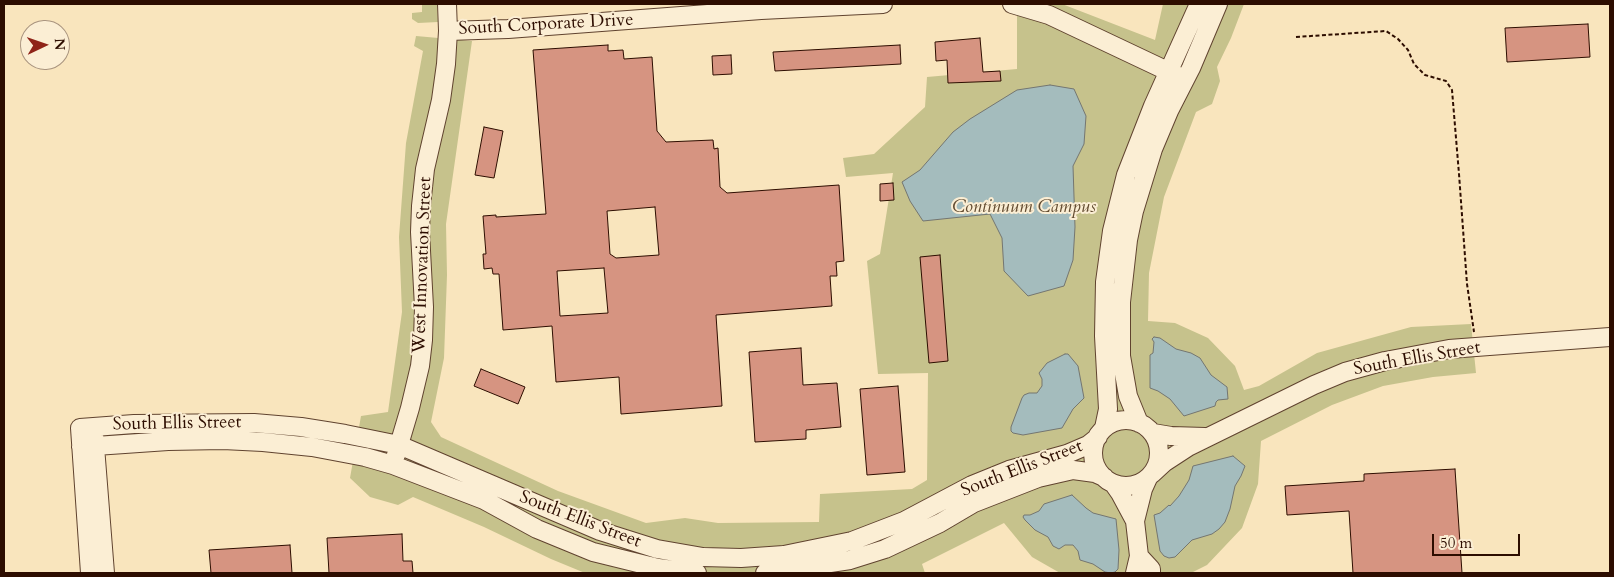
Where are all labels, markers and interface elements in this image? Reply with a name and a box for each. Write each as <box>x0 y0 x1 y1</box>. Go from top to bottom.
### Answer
street label: South Corporate Drive <box>458 10 634 40</box>
north arrow <box>20 20 70 70</box>
text: N <box>50 38 69 51</box>
street label: West Innovation Street <box>409 176 437 354</box>
park label: Continuum Campus <box>952 197 1096 219</box>
street label: South Ellis Street <box>1352 337 1482 381</box>
street label: South Ellis Street <box>113 412 241 436</box>
street label: South Ellis Street <box>958 436 1086 502</box>
street label: South Ellis Street <box>516 487 644 553</box>
scale bar <box>1434 524 1522 556</box>
text: 50 m <box>1440 533 1472 553</box>

